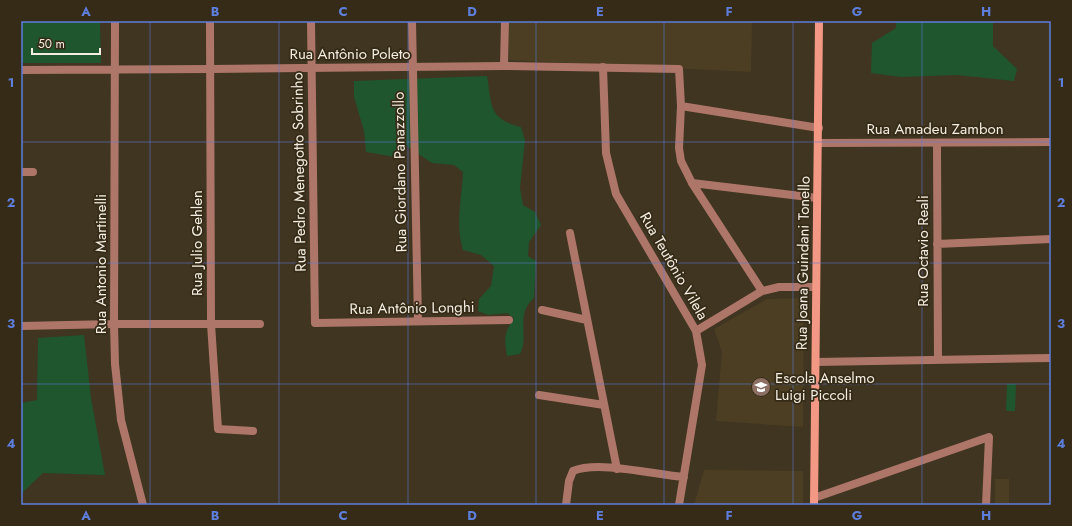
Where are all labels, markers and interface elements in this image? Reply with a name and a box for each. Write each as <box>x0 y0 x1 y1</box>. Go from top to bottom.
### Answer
text: A <box>80 2 91 21</box>
text: B <box>211 2 220 21</box>
text: C <box>338 2 348 21</box>
text: D <box>467 2 477 21</box>
text: E <box>596 2 604 21</box>
text: F <box>725 2 733 21</box>
text: G <box>852 2 863 21</box>
text: H <box>981 2 991 21</box>
scale bar <box>32 30 100 56</box>
text: 50 m <box>38 35 65 53</box>
street label: Rua Antônio Poleto <box>290 43 410 65</box>
street label: Rua Pedro Menegotto Sobrinho <box>286 72 312 272</box>
text: 1 <box>8 73 14 92</box>
text: 1 <box>1058 73 1064 92</box>
street label: Rua Giordano Panazzollo <box>388 92 412 252</box>
street label: Rua Amadeu Zambon <box>866 118 1004 140</box>
street label: Rua Joana Guindani Tonello <box>790 176 816 350</box>
street label: Rua Julio Gehlen <box>186 190 208 296</box>
text: 2 <box>7 193 15 212</box>
text: 2 <box>1057 193 1065 212</box>
street label: Rua Antonio Martinelli <box>90 194 112 334</box>
street label: Rua Octavio Reali <box>912 195 934 307</box>
street label: Rua Teutônio Vilela <box>634 208 714 324</box>
street label: Rua Antônio Longhi <box>349 296 475 320</box>
text: 3 <box>7 314 15 333</box>
text: 3 <box>1057 314 1065 333</box>
place label: Escola Anselmo Luigi Piccoli <box>775 367 875 406</box>
school or university icon: Escola Anselmo Luigi Piccoli <box>750 376 772 398</box>
text: 4 <box>6 434 16 453</box>
text: 4 <box>1056 434 1066 453</box>
text: A <box>80 506 91 525</box>
text: B <box>211 506 220 525</box>
text: C <box>338 506 348 525</box>
text: D <box>467 506 477 525</box>
text: E <box>596 506 604 525</box>
text: F <box>725 506 733 525</box>
text: G <box>852 506 863 525</box>
text: H <box>981 506 991 525</box>

